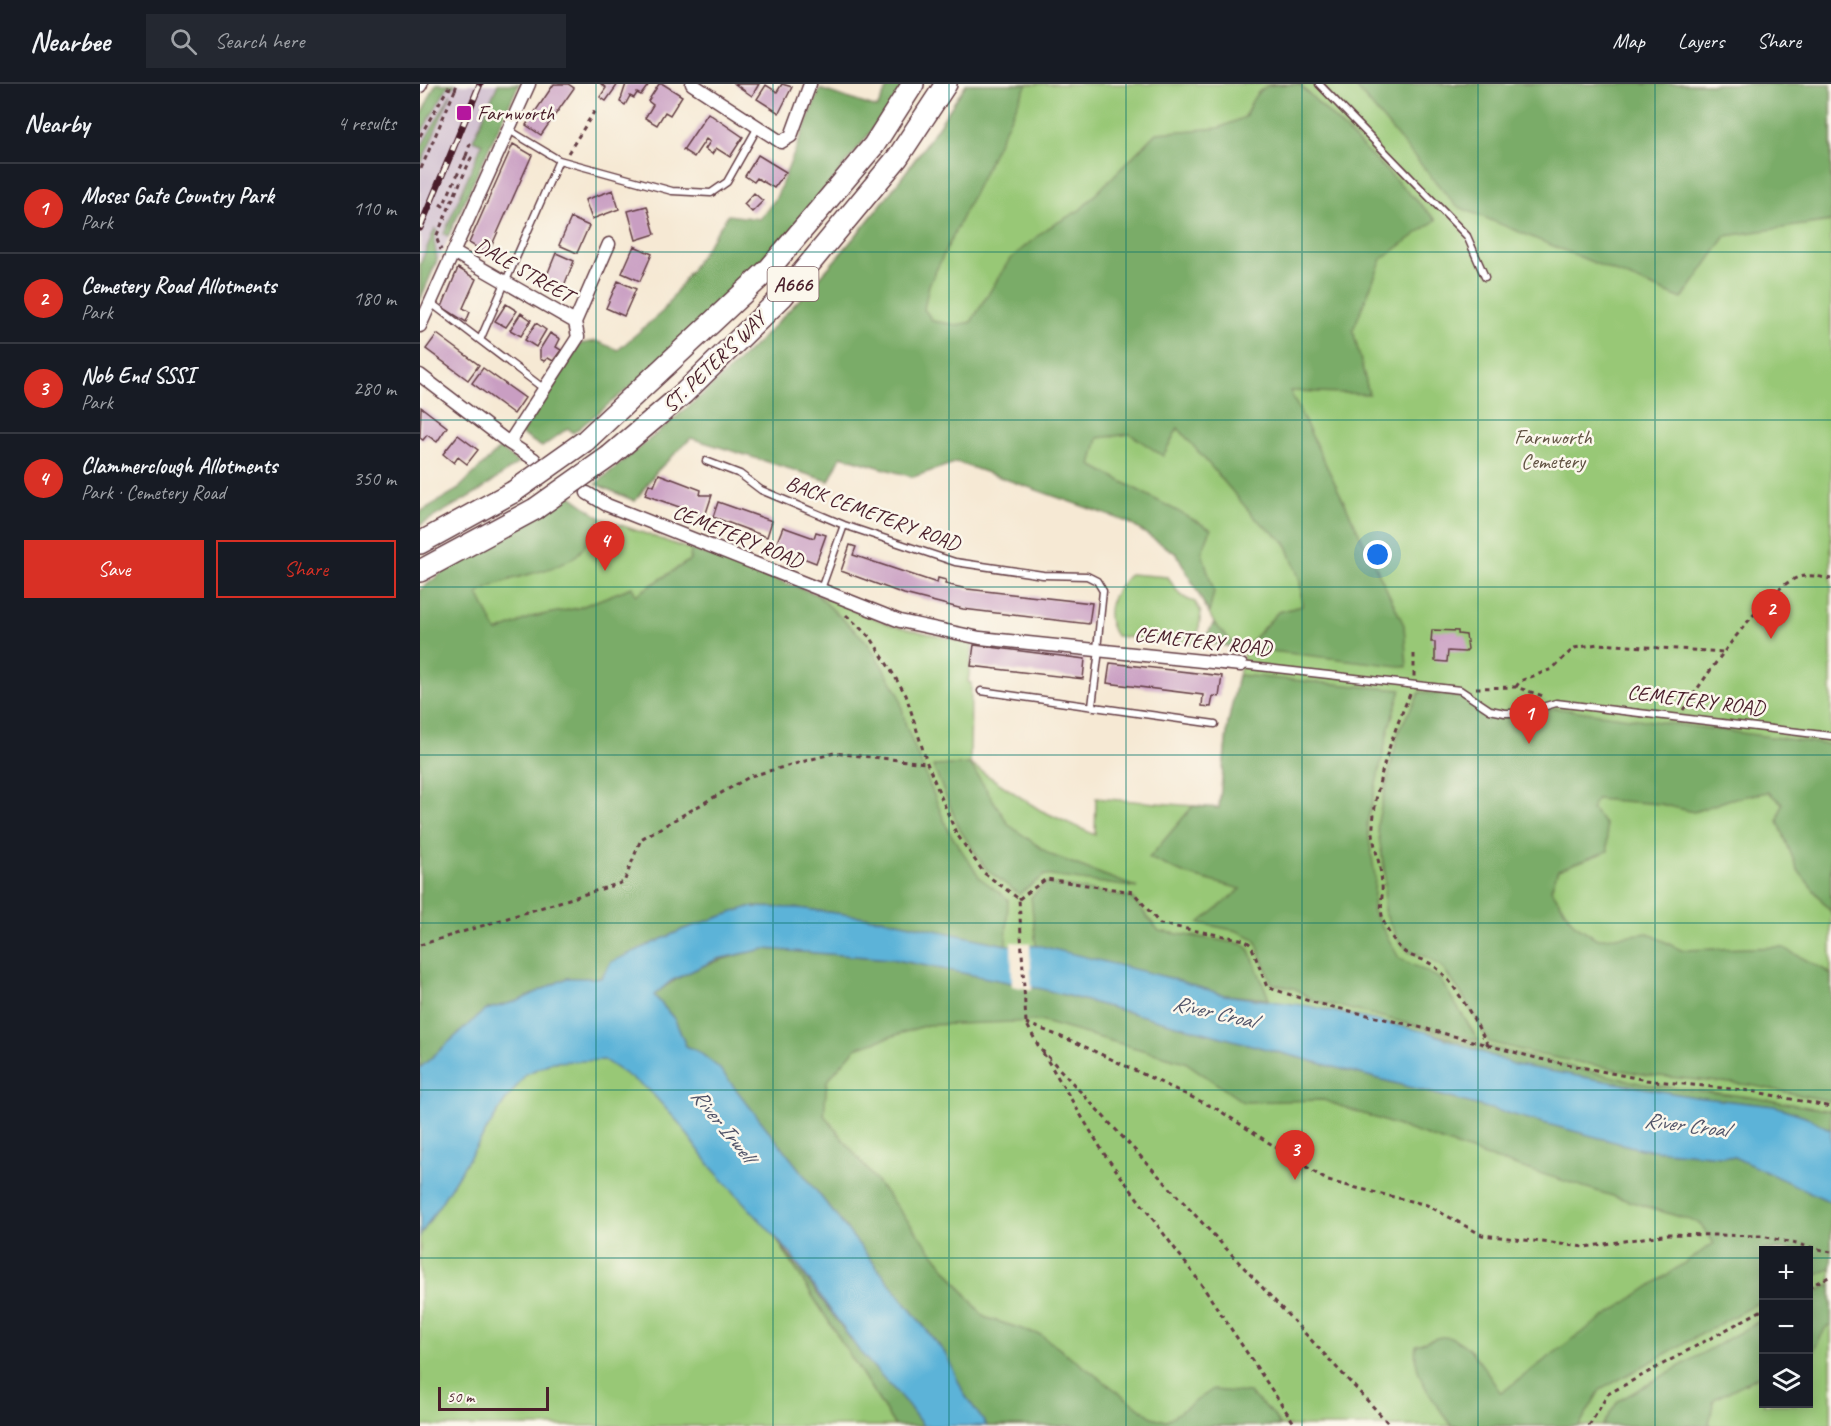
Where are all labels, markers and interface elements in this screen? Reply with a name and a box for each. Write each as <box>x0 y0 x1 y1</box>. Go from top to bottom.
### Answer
search box <box>146 14 566 68</box>
text: Nearbee <box>30 24 110 59</box>
icon: search <box>167 25 200 58</box>
text: Search here <box>215 27 304 55</box>
text: Map <box>1612 28 1645 54</box>
text: Layers <box>1678 28 1724 54</box>
text: Share <box>1757 28 1801 54</box>
place label: Farnworth <box>477 100 555 126</box>
marker: Farnworth <box>455 104 473 122</box>
text: Nearby <box>24 107 89 140</box>
text: 4 results <box>337 111 396 136</box>
text: Moses Gate Country Park <box>81 182 274 210</box>
text: 1 <box>39 196 48 221</box>
text: 110 m <box>353 196 396 221</box>
text: Park <box>81 210 113 235</box>
street label: DALE STREET <box>471 232 582 311</box>
road number: A666 <box>768 267 818 301</box>
text: Cemetery Road Allotments <box>81 272 276 300</box>
text: 2 <box>39 286 48 311</box>
text: 180 m <box>353 286 396 311</box>
text: Park <box>81 300 113 325</box>
street label: ST. PETER'S WAY <box>657 304 774 418</box>
text: Nob End SSSI <box>81 362 194 390</box>
text: 3 <box>39 376 48 401</box>
text: 280 m <box>353 376 396 401</box>
text: Park <box>81 390 113 415</box>
park label: Farnworth Cemetery <box>1514 424 1592 474</box>
text: Clammerclough Allotments <box>81 452 277 480</box>
text: 4 <box>39 466 48 491</box>
text: 350 m <box>353 466 396 491</box>
street label: BACK CEMETERY ROAD <box>782 469 965 557</box>
text: Park · Cemetery Road <box>81 480 225 505</box>
street label: CEMETERY ROAD <box>669 498 808 575</box>
pin: 4 <box>586 522 624 571</box>
button: Save <box>24 540 204 598</box>
button: Share <box>216 540 396 598</box>
your location <box>1363 540 1392 569</box>
pin: 2 <box>1752 590 1790 639</box>
street label: CEMETERY ROAD <box>1133 621 1275 661</box>
street label: CEMETERY ROAD <box>1626 679 1768 722</box>
pin: 1 <box>1510 694 1548 744</box>
water label: River Croal <box>1170 989 1265 1037</box>
water label: River Irwell <box>685 1083 766 1173</box>
water label: River Croal <box>1643 1106 1736 1145</box>
pin: 3 <box>1276 1130 1314 1180</box>
map controls <box>1759 1246 1813 1408</box>
button: + <box>1759 1246 1813 1300</box>
button: − <box>1759 1300 1813 1354</box>
button: layers <box>1759 1354 1813 1408</box>
scale bar <box>438 1384 549 1412</box>
text: 50 m <box>447 1387 474 1407</box>

